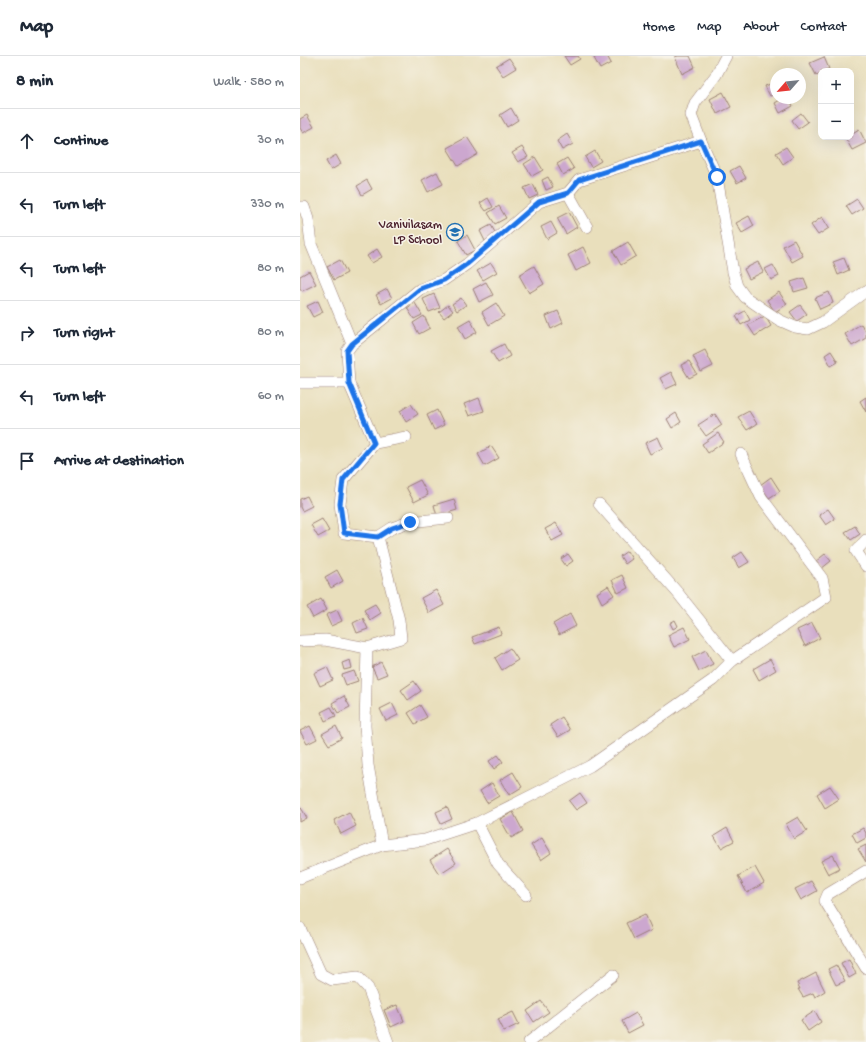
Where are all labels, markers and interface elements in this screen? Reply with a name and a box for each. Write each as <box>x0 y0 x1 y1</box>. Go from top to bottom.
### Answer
text: Map <box>20 16 53 39</box>
text: Home <box>643 19 675 36</box>
text: Map <box>697 19 721 36</box>
text: About <box>743 19 779 36</box>
text: Contact <box>801 19 846 36</box>
north arrow <box>770 68 806 104</box>
map controls <box>818 68 854 140</box>
button: + <box>818 68 854 104</box>
text: 8 min <box>16 72 53 92</box>
text: Walk · 580 m <box>213 75 284 90</box>
button: − <box>818 104 854 140</box>
icon: ahead <box>16 130 38 152</box>
text: Continue <box>54 132 108 150</box>
text: 30 m <box>258 133 284 148</box>
route start <box>708 168 726 186</box>
icon: left <box>16 194 38 216</box>
text: Turn left <box>54 196 105 214</box>
text: 330 m <box>251 197 284 212</box>
place label: Vanivilasam LP School <box>378 218 442 248</box>
school or university icon: Vanivilasam LP School <box>445 222 465 242</box>
icon: left <box>16 258 38 280</box>
text: Turn left <box>54 260 105 278</box>
text: 80 m <box>257 261 284 276</box>
icon: right <box>16 322 38 344</box>
text: Turn right <box>54 324 114 342</box>
text: 80 m <box>257 325 284 340</box>
icon: left <box>16 386 38 408</box>
text: Turn left <box>54 388 105 406</box>
text: 60 m <box>258 389 284 404</box>
icon: arrive <box>16 450 38 472</box>
text: Arrive at destination <box>54 452 184 470</box>
route end <box>401 513 419 531</box>

